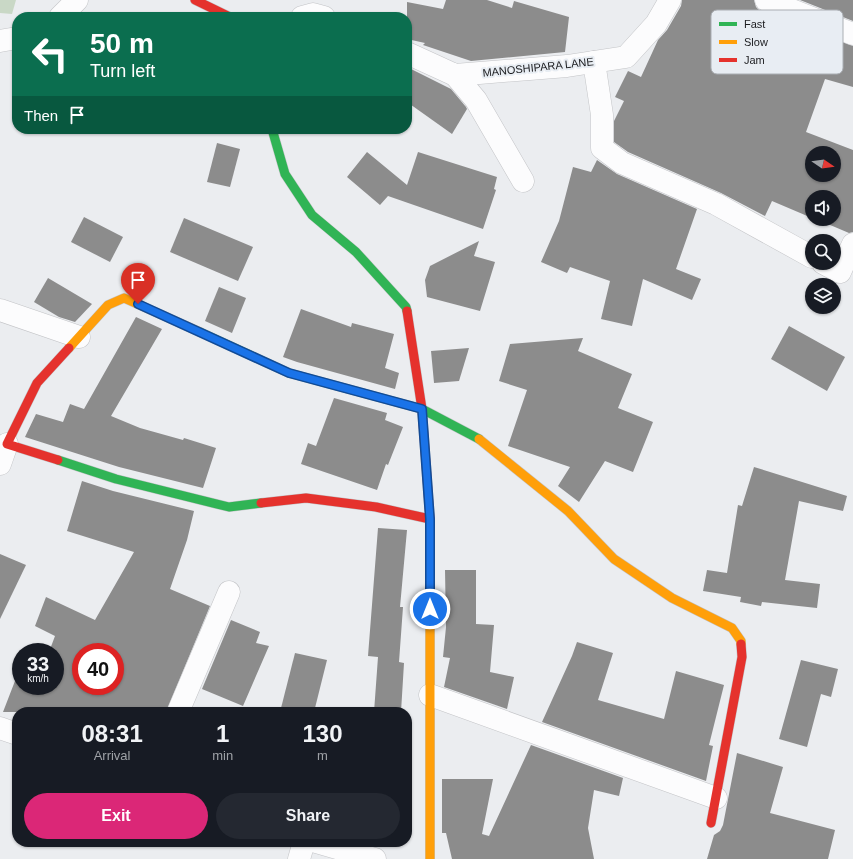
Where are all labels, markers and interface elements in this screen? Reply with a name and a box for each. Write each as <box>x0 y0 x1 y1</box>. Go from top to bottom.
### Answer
legend <box>711 10 843 74</box>
text: Fast <box>744 18 765 30</box>
icon: left <box>24 28 76 80</box>
text: 50 m <box>90 28 154 59</box>
text: Slow <box>744 36 768 48</box>
text: Jam <box>744 54 765 66</box>
street label: MANOSHIPARA LANE <box>482 55 594 79</box>
text: Turn left <box>90 61 155 81</box>
icon: arrive <box>66 104 88 126</box>
text: Then <box>24 107 58 124</box>
north arrow <box>805 146 841 182</box>
map controls <box>805 146 841 314</box>
button: sound <box>805 190 841 226</box>
button: search <box>805 234 841 270</box>
pin <box>121 263 155 304</box>
icon: arrive <box>127 269 149 291</box>
button: layers <box>805 278 841 314</box>
position arrow <box>409 588 451 630</box>
speed limit sign: 40 <box>72 643 124 695</box>
text: 33 <box>27 653 49 675</box>
text: km/h <box>27 673 49 684</box>
text: 08:31 <box>81 720 143 747</box>
text: 1 <box>216 720 229 747</box>
text: 130 <box>303 720 343 747</box>
text: Arrival <box>94 748 131 763</box>
text: min <box>212 748 233 763</box>
text: m <box>317 748 328 763</box>
button: Exit <box>24 793 208 839</box>
button: Share <box>216 793 400 839</box>

